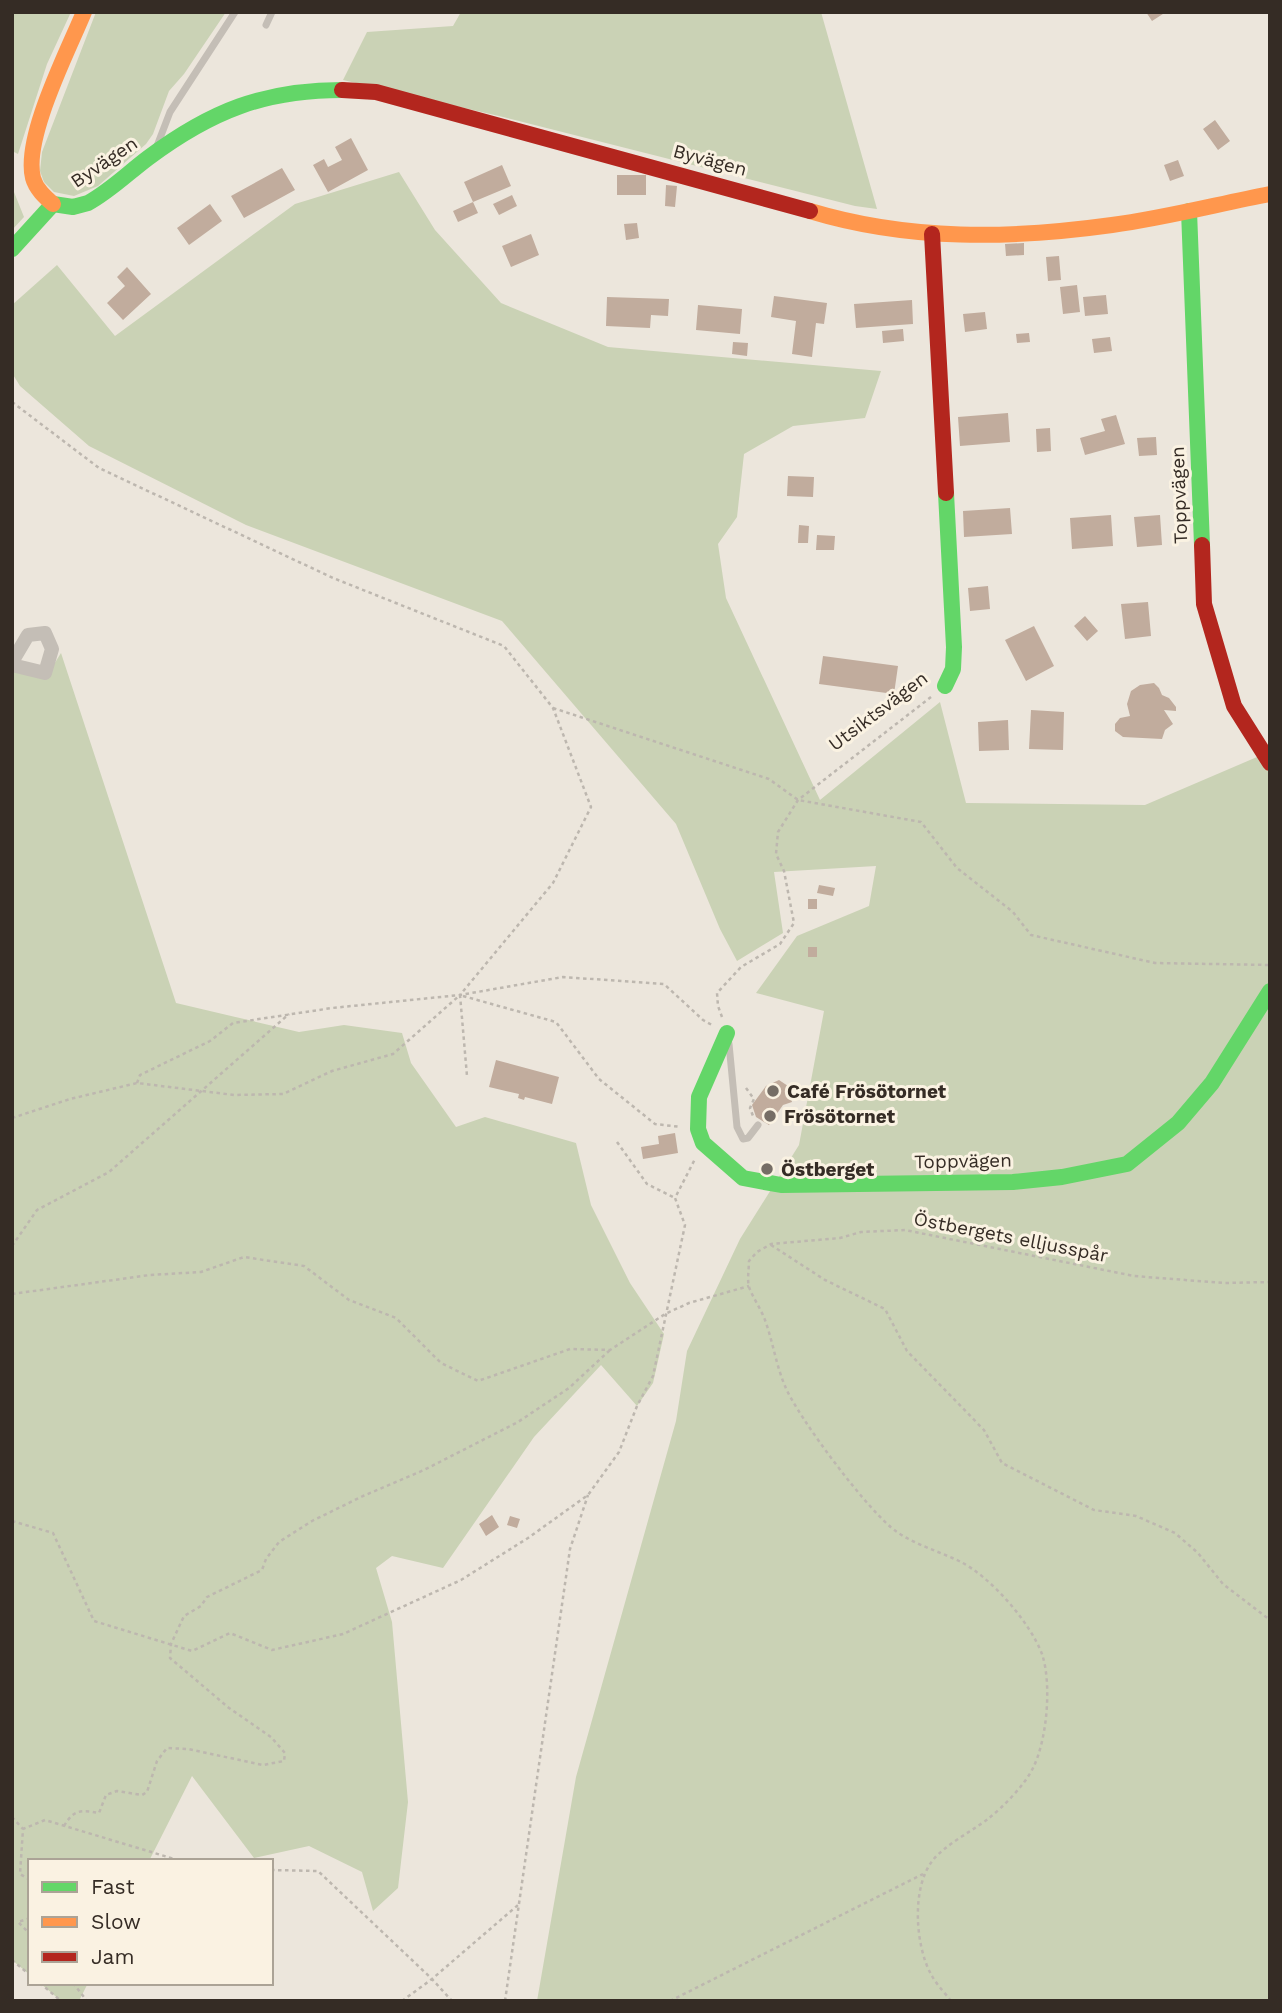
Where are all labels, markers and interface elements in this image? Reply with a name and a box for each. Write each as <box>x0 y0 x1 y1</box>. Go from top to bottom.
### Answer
street label: Byvägen <box>66 131 142 193</box>
street label: Byvägen <box>671 139 749 181</box>
street label: Toppvägen <box>1166 446 1192 544</box>
street label: Utsiktsvägen <box>824 666 932 756</box>
place label: Café Frösötornet <box>787 1080 947 1103</box>
marker: Café Frösötornet <box>765 1083 781 1099</box>
place label: Frösötornet <box>784 1105 896 1128</box>
marker: Frösötornet <box>762 1108 778 1124</box>
street label: Toppvägen <box>914 1149 1012 1173</box>
place label: Östberget <box>781 1158 875 1181</box>
marker: Östberget <box>759 1161 775 1177</box>
street label: Östbergets elljusspår <box>912 1207 1110 1267</box>
legend <box>28 1859 273 1985</box>
text: Fast <box>91 1874 135 1899</box>
text: Slow <box>91 1909 141 1934</box>
text: Jam <box>91 1944 134 1969</box>

